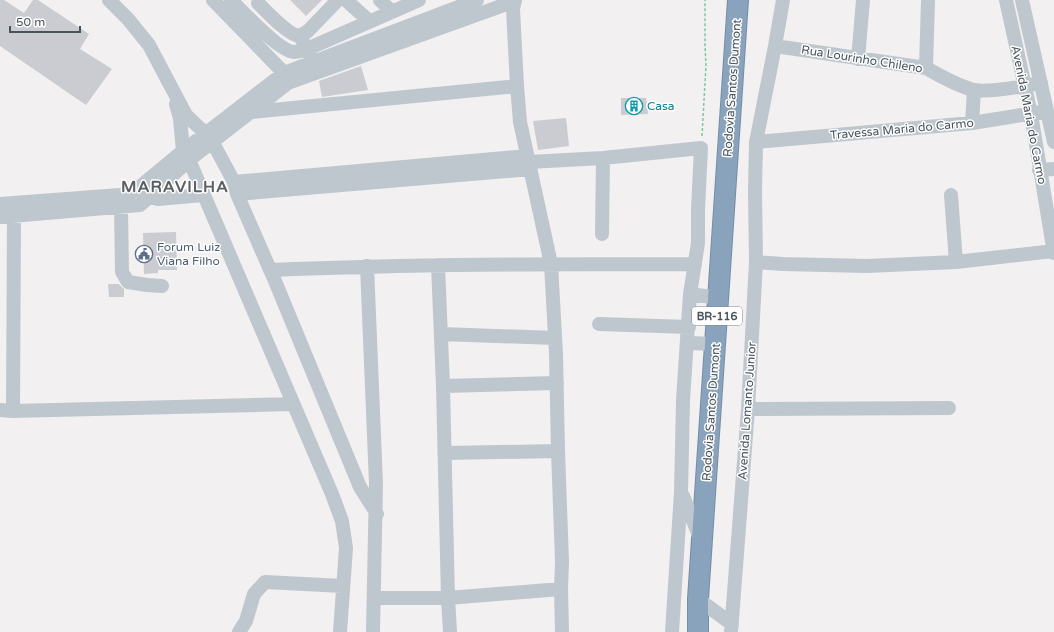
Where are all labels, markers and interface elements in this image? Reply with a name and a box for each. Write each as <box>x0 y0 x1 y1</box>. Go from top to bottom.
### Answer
scale bar <box>10 8 80 34</box>
text: 50 m <box>16 15 45 29</box>
street label: Rodovia Santos Dumont <box>720 18 744 157</box>
street label: Rua Lourinho Chileno <box>800 42 924 76</box>
street label: Avenida Maria do Carmo <box>1009 44 1049 186</box>
building icon: Casa <box>624 96 644 116</box>
place label: Casa <box>647 99 675 113</box>
street label: Travessa Maria do Carmo <box>830 116 974 142</box>
district label: MARAVILHA <box>121 177 229 197</box>
place label: Forum Luiz Viana Filho <box>157 240 220 268</box>
public building icon: Forum Luiz Viana Filho <box>134 244 154 264</box>
road number: BR-116 <box>692 307 742 325</box>
street label: Avenida Lomanto Junior <box>735 341 759 481</box>
street label: Rodovia Santos Dumont <box>699 342 723 481</box>

